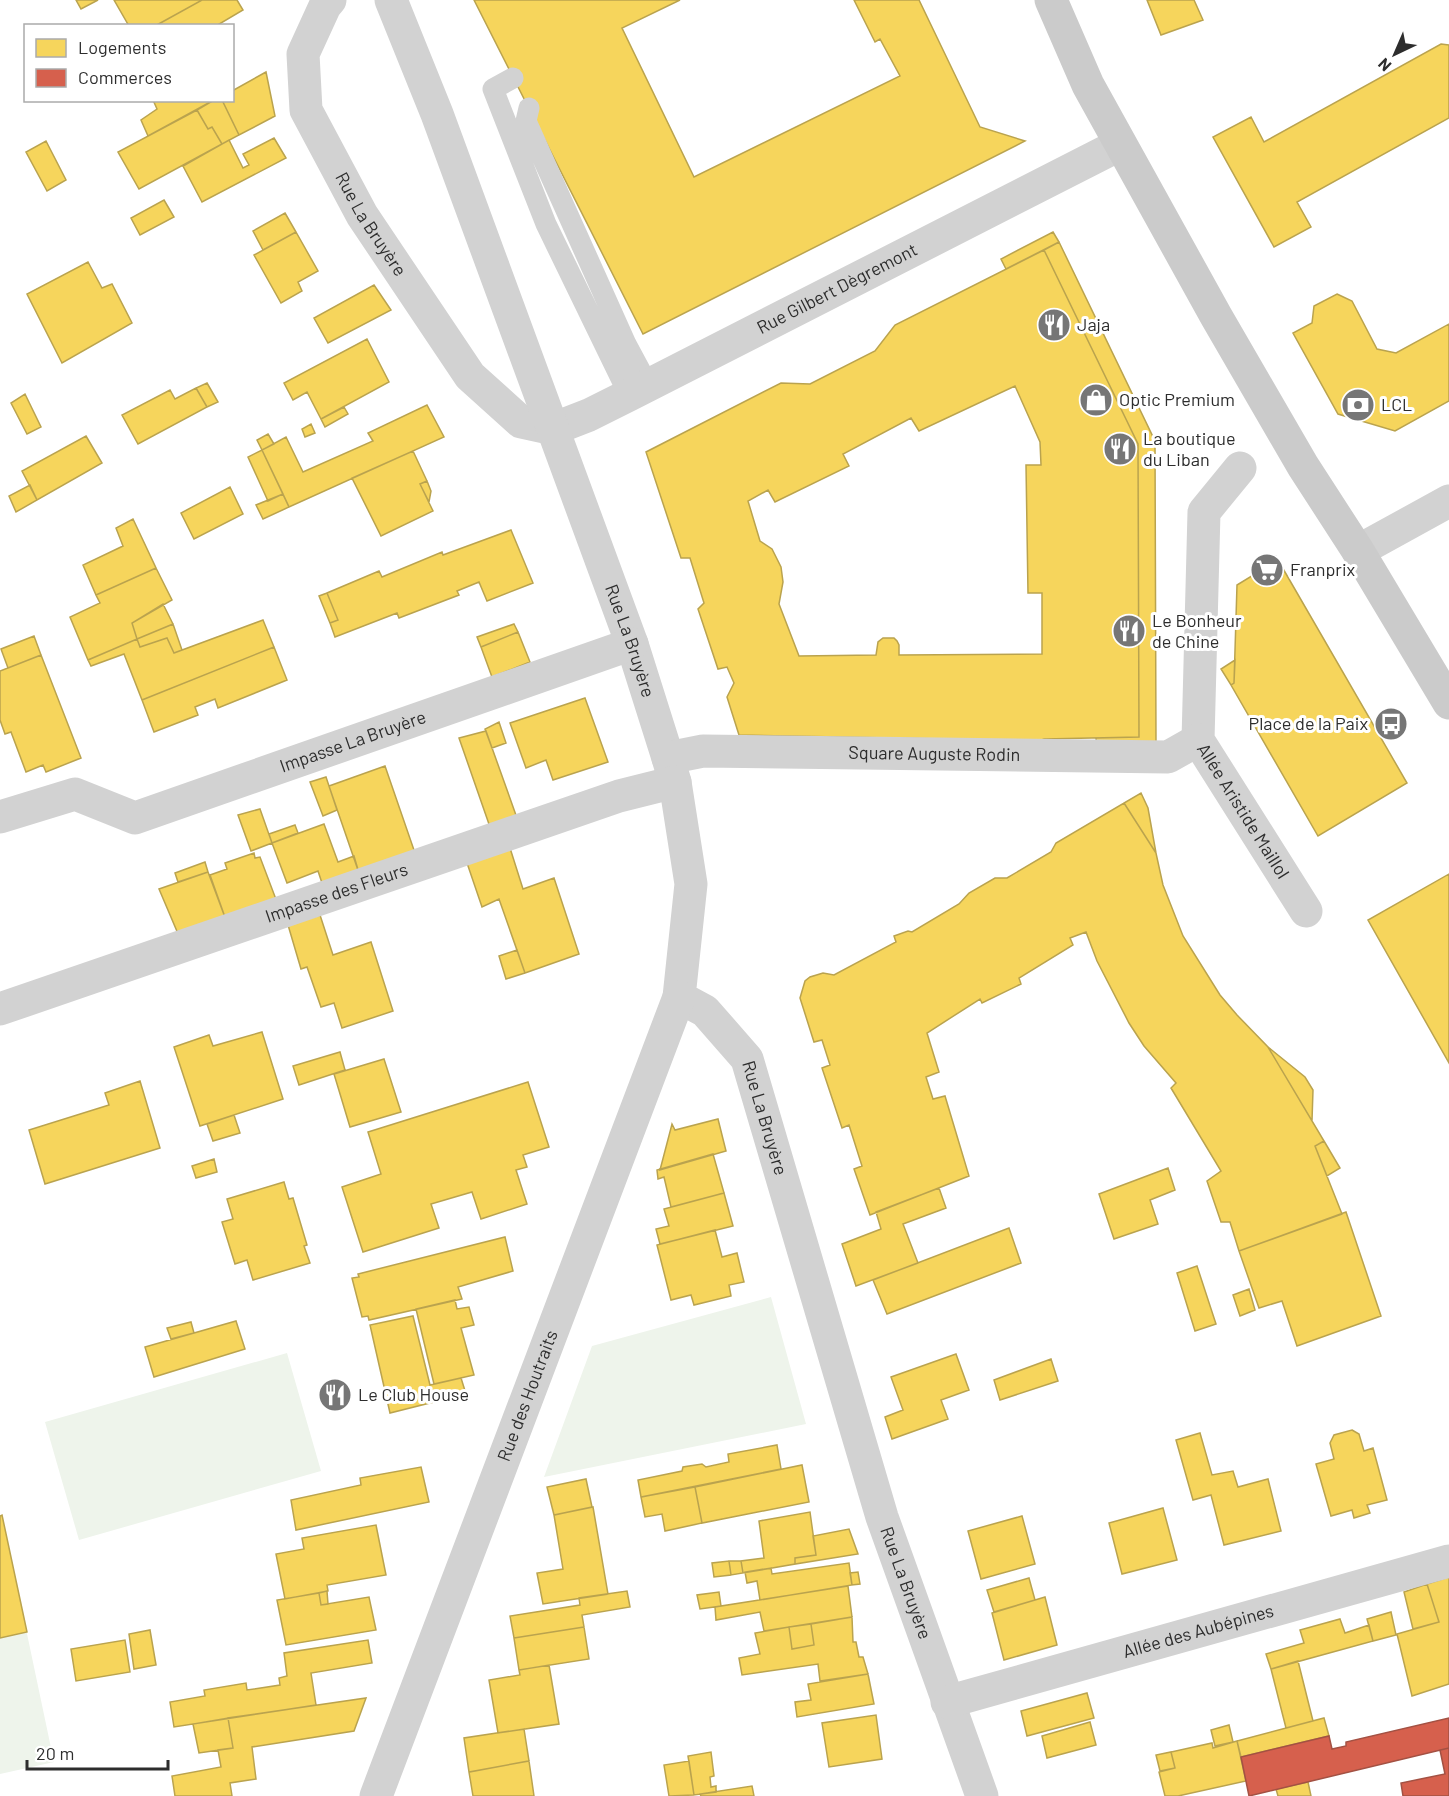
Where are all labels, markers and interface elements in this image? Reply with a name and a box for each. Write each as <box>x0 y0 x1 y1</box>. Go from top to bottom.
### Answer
legend <box>24 24 234 102</box>
north arrow <box>1365 24 1425 84</box>
text: Logements <box>78 36 167 58</box>
text: N <box>1374 55 1395 76</box>
text: Commerces <box>78 66 172 88</box>
street label: Rue La Bruyère <box>331 168 412 280</box>
street label: Rue Gilbert Dègremont <box>753 238 921 338</box>
restaurant icon: Jaja <box>1036 307 1072 343</box>
place label: Jaja <box>1077 313 1110 335</box>
shop icon: Optic Premium <box>1078 382 1114 418</box>
bank icon: LCL <box>1340 387 1376 423</box>
place label: Optic Premium <box>1119 388 1235 410</box>
place label: LCL <box>1381 393 1412 415</box>
place label: La boutique du Liban <box>1143 427 1236 470</box>
restaurant icon: La boutique du Liban <box>1102 431 1138 467</box>
supermarket icon: Franprix <box>1249 552 1285 588</box>
place label: Franprix <box>1290 558 1356 580</box>
street label: Rue La Bruyère <box>601 581 660 700</box>
place label: Le Bonheur de Chine <box>1152 609 1242 652</box>
restaurant icon: Le Bonheur de Chine <box>1111 613 1147 649</box>
street label: Impasse La Bruyère <box>277 705 429 776</box>
bus stop icon: Place de la Paix <box>1373 706 1409 742</box>
place label: Place de la Paix <box>1249 712 1368 734</box>
street label: Allée Aristide Maillol <box>1193 739 1295 882</box>
street label: Square Auguste Rodin <box>848 741 1020 765</box>
street label: Impasse des Fleurs <box>262 858 410 927</box>
street label: Rue La Bruyère <box>738 1058 793 1178</box>
street label: Rue des Houtraits <box>492 1327 562 1464</box>
restaurant icon: Le Club House <box>317 1377 353 1413</box>
place label: Le Club House <box>358 1383 469 1405</box>
street label: Rue La Bruyère <box>876 1523 937 1642</box>
street label: Allée des Aubépines <box>1120 1599 1276 1662</box>
scale bar <box>27 1733 168 1771</box>
text: 20 m <box>36 1742 74 1764</box>

